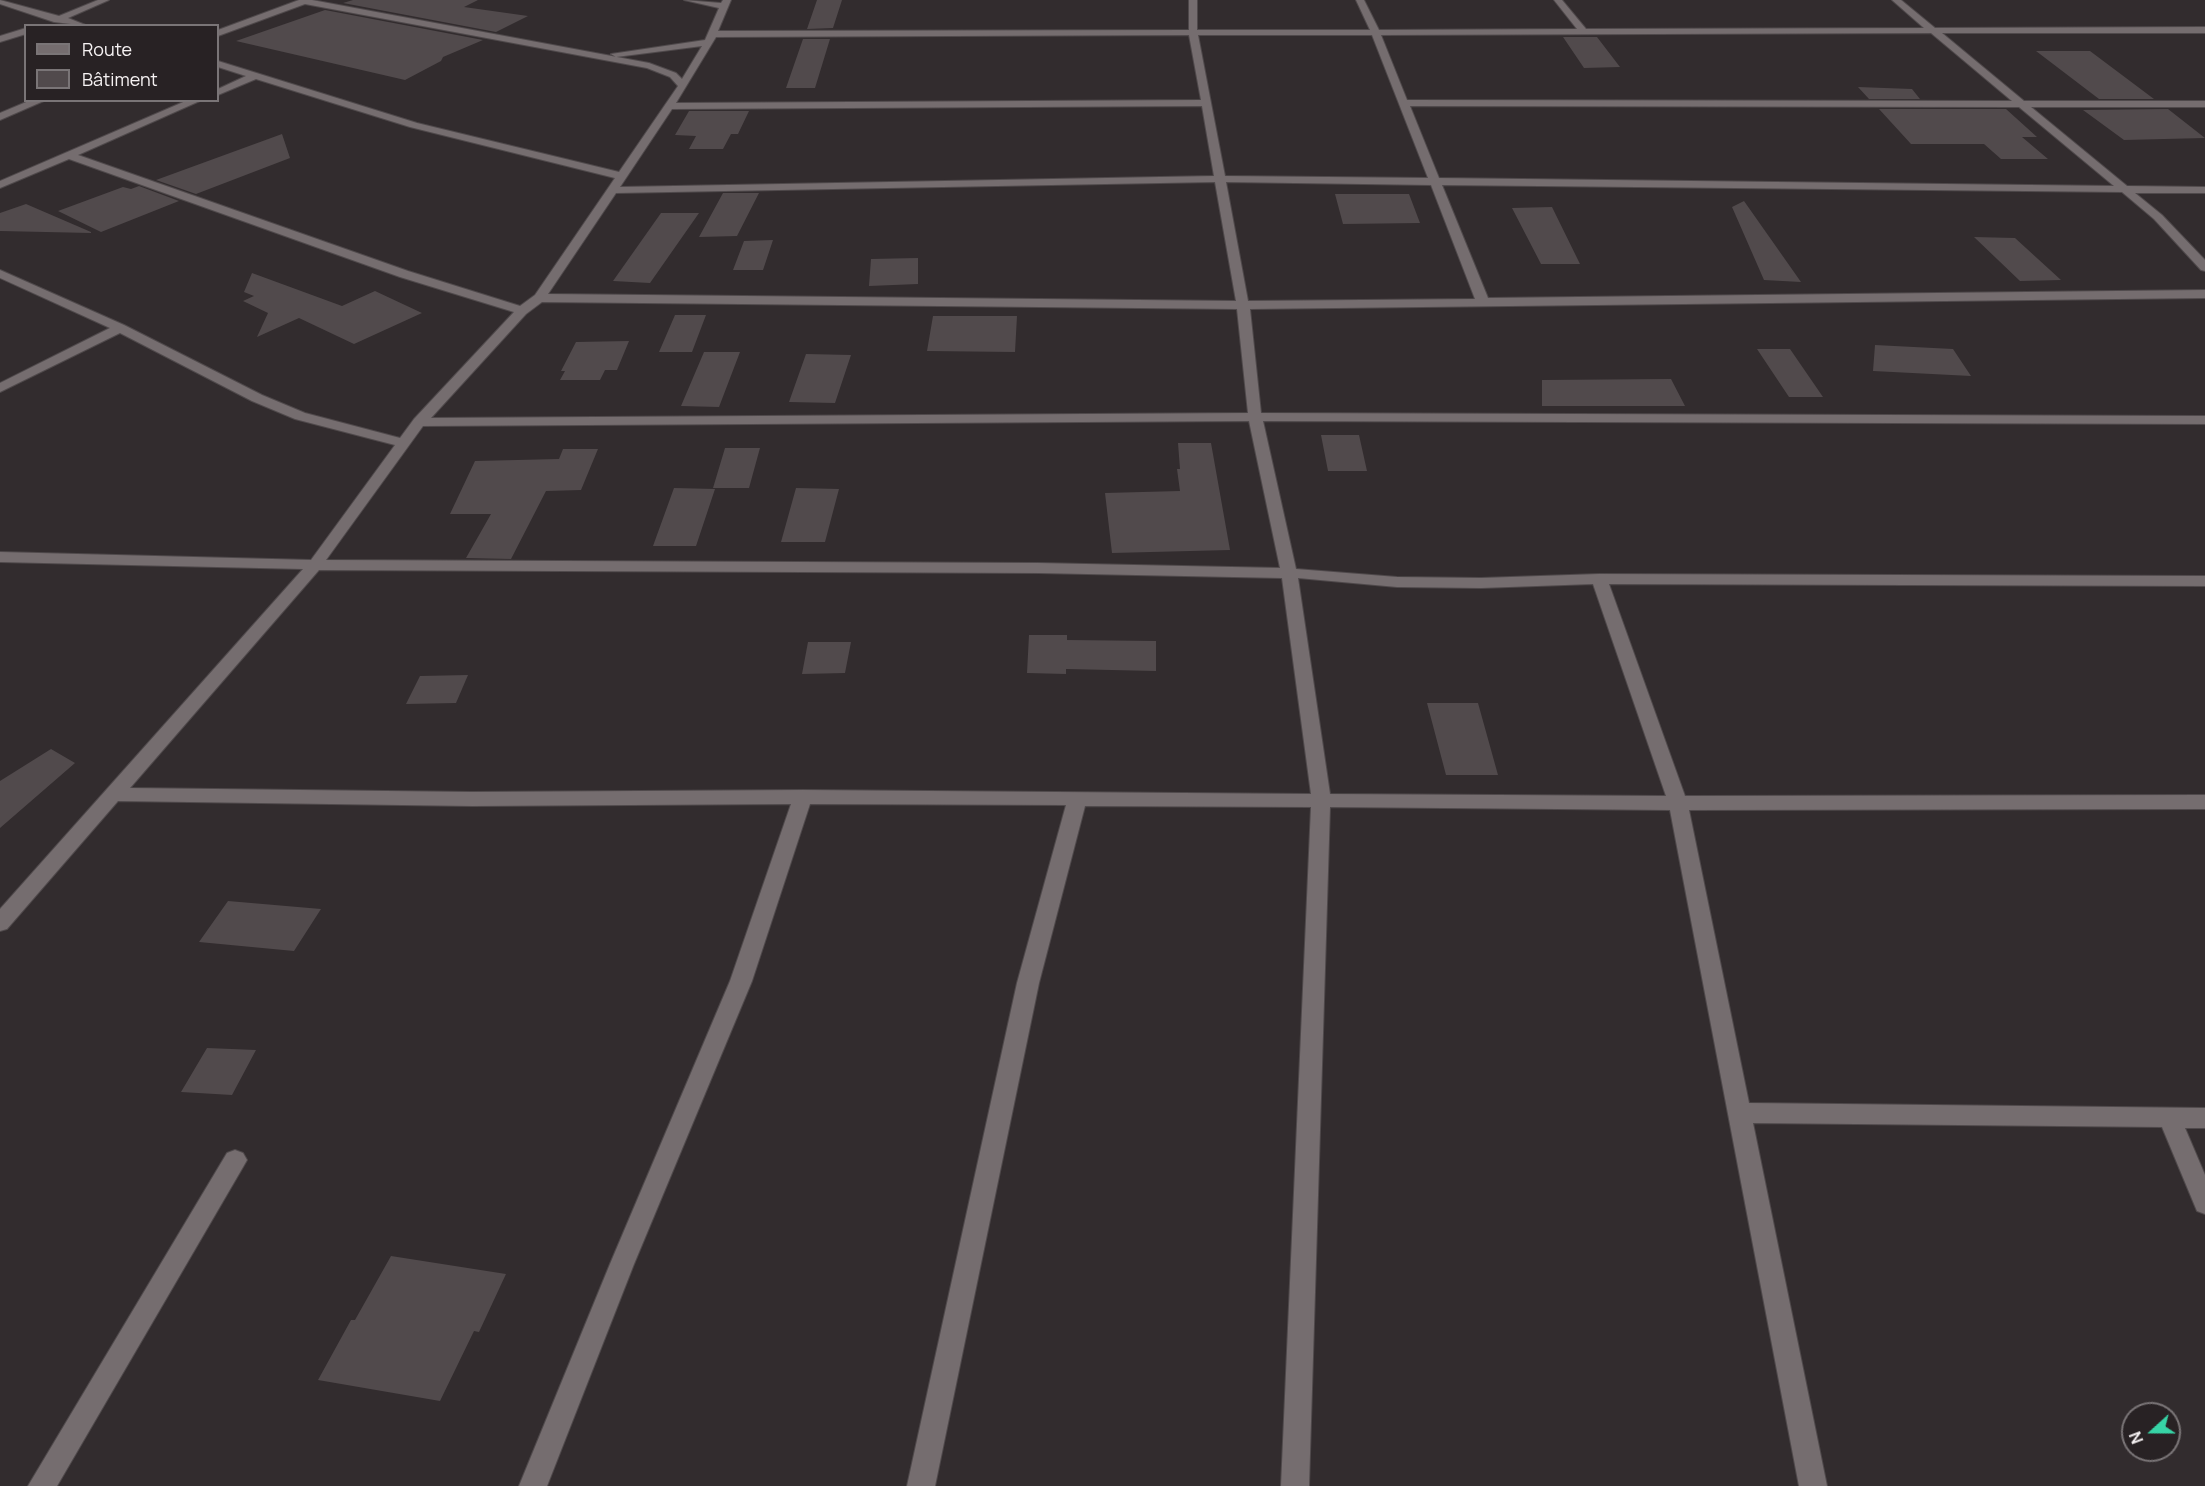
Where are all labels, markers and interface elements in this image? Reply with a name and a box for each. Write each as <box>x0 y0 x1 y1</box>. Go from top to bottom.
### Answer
legend <box>24 24 219 102</box>
text: Route <box>82 37 132 61</box>
text: Bâtiment <box>82 67 158 91</box>
north arrow <box>2121 1402 2181 1462</box>
text: N <box>2124 1428 2148 1447</box>

